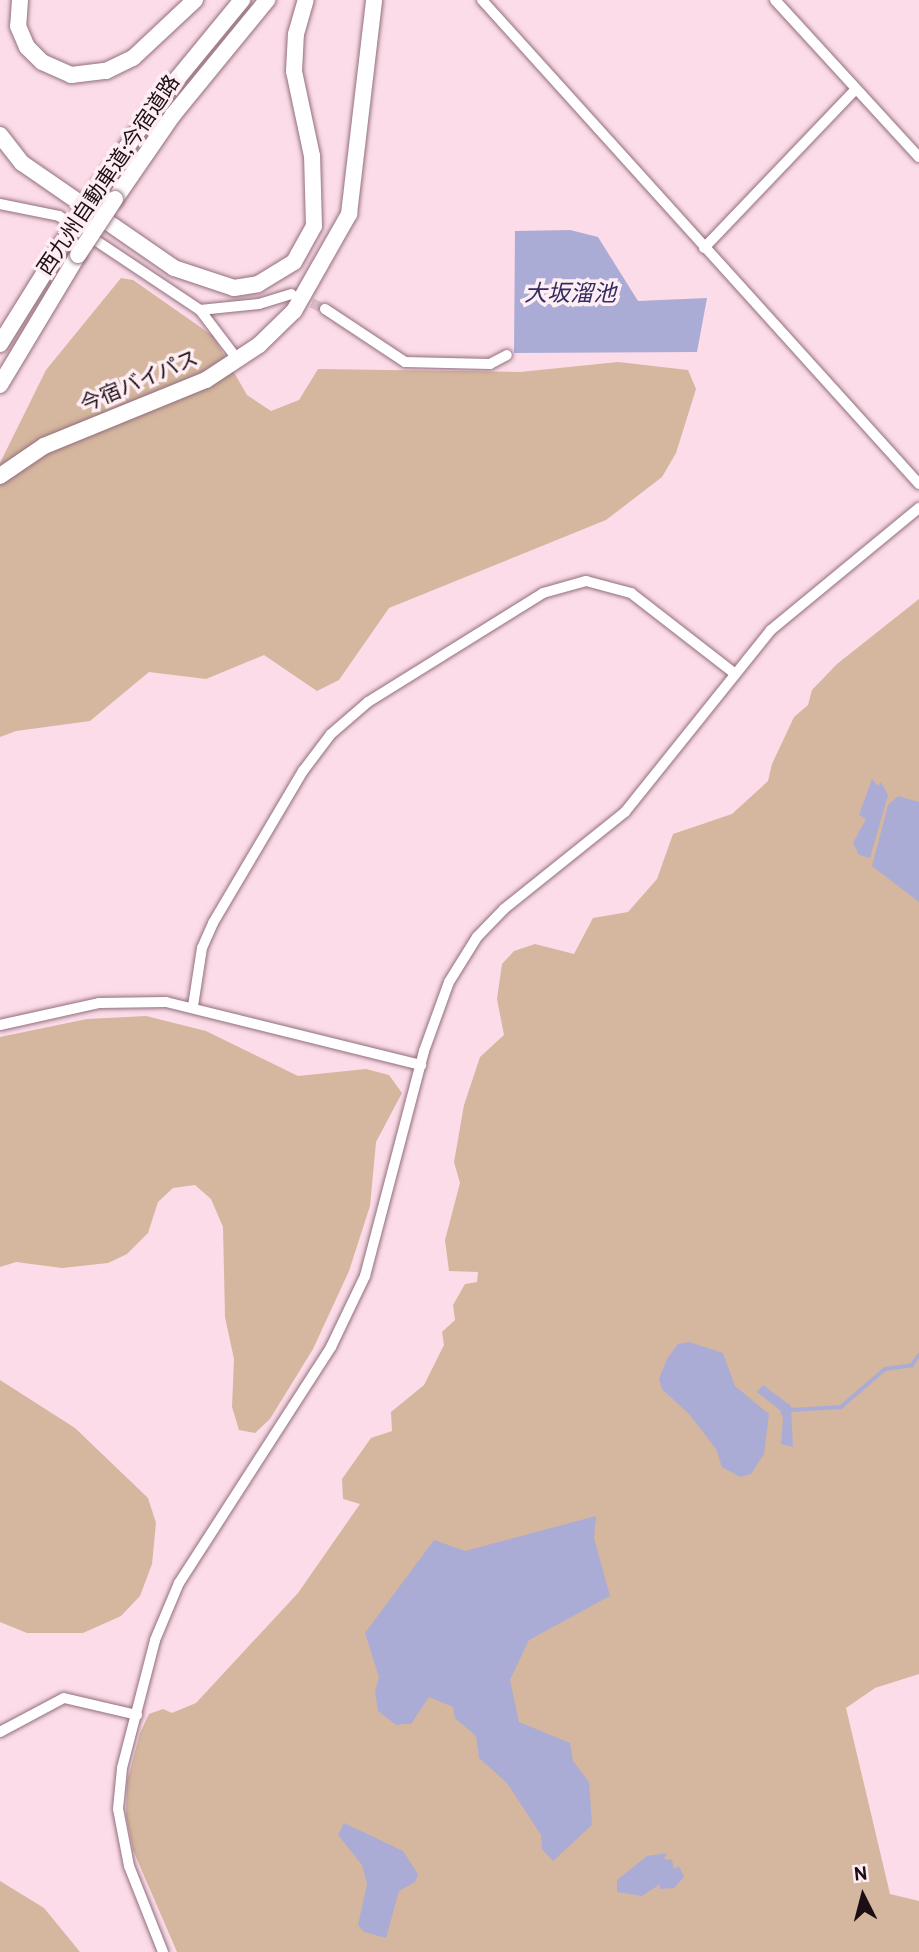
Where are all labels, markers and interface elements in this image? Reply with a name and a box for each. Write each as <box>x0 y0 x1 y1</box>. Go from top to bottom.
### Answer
street label: 西九州自動車道;今宿道路 <box>34 71 186 281</box>
water label: 大坂溜池 <box>524 282 616 310</box>
street label: 今宿バイパス <box>77 347 203 419</box>
north arrow <box>828 1861 898 1931</box>
text: N <box>853 1862 869 1888</box>

